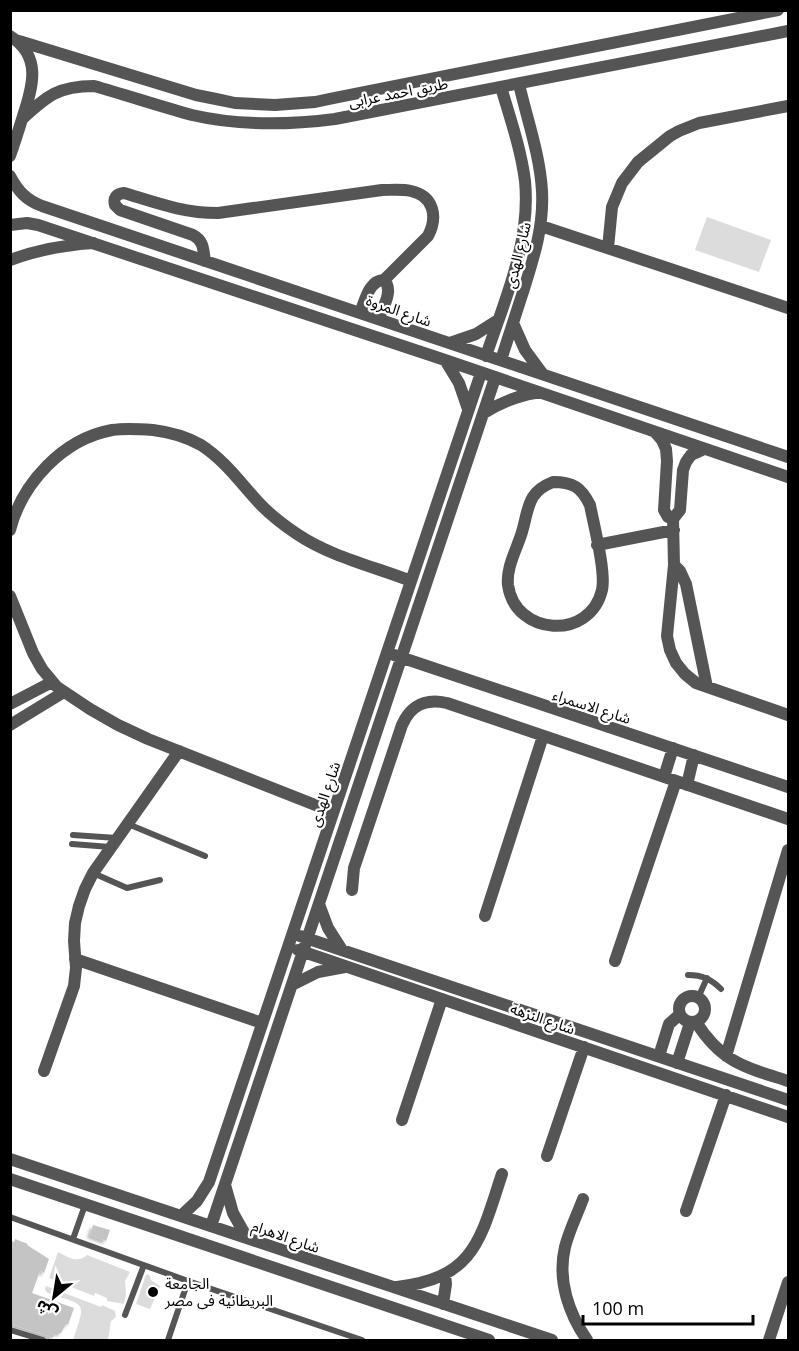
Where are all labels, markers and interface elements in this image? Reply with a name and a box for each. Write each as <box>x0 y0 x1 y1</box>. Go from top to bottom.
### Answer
street label: طريق احمد عرابى <box>347 73 450 112</box>
street label: شارع الهدى <box>499 220 538 291</box>
street label: شارع المروة <box>363 289 435 333</box>
street label: شارع الاسمراء <box>549 684 634 731</box>
street label: شارع الهدى <box>304 759 347 830</box>
street label: شارع النزهة <box>507 998 578 1041</box>
street label: شارع الاهرام <box>248 1215 323 1260</box>
north arrow <box>24 1267 84 1327</box>
place label: الجامعة البريطانية فى مصر <box>164 1273 273 1310</box>
marker: الجامعة البريطانية فى مصر <box>146 1285 160 1299</box>
scale bar <box>583 1288 752 1326</box>
text: ش <box>31 1295 61 1325</box>
text: 100 m <box>592 1296 644 1320</box>

